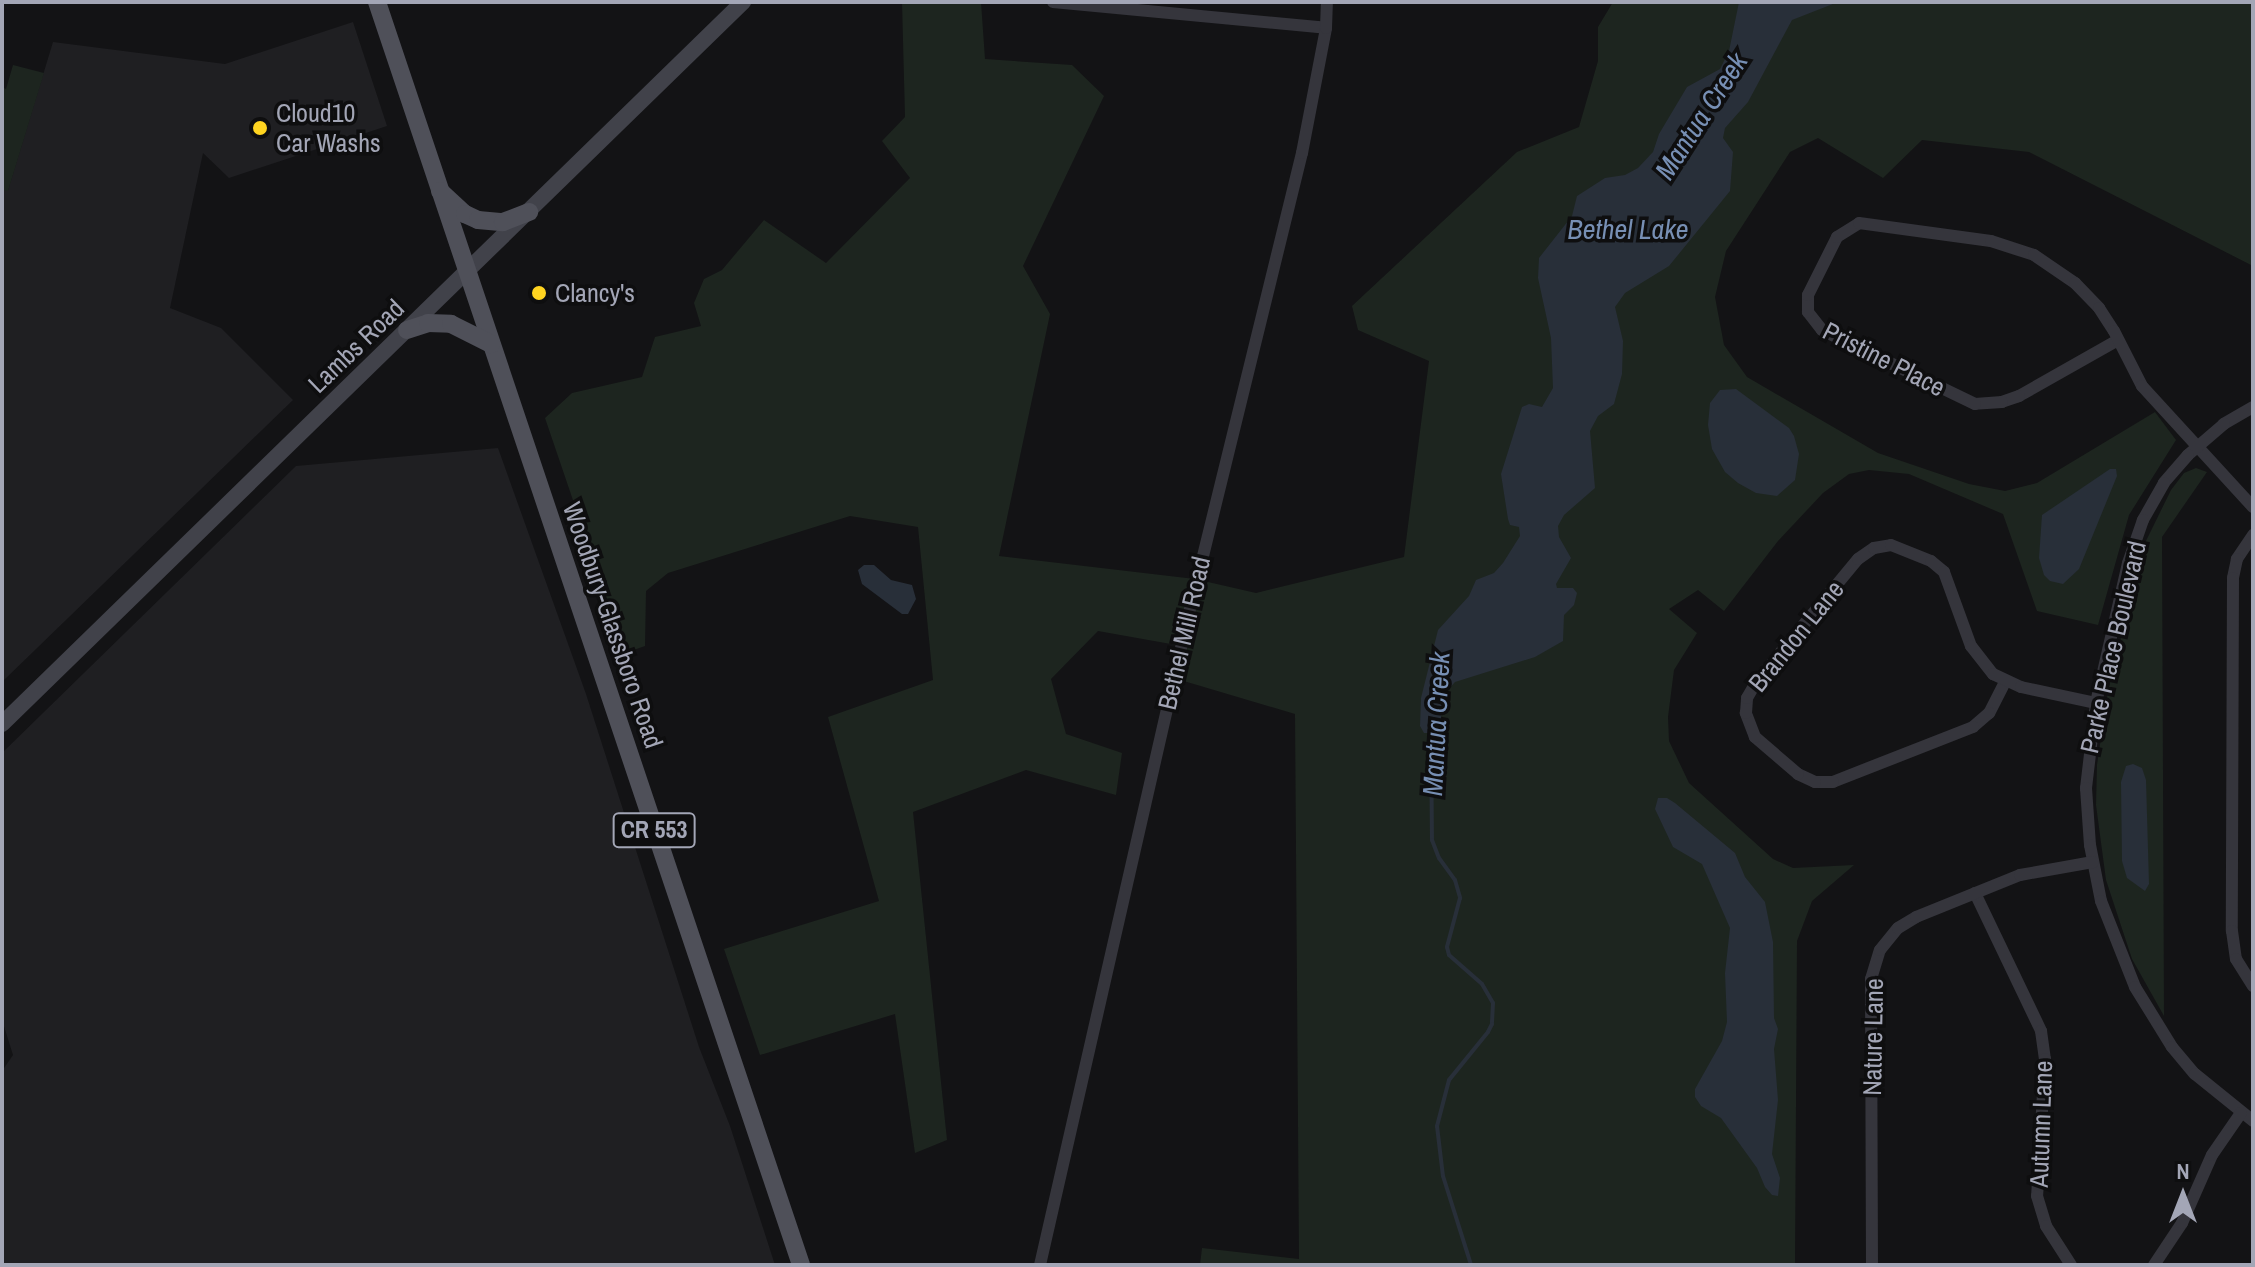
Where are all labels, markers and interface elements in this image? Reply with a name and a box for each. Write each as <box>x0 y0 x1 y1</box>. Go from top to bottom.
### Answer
water label: Mantua Creek <box>1648 46 1754 186</box>
place label: Cloud10 Car Washs <box>276 97 381 158</box>
marker: Cloud10 Car Washs <box>251 119 269 137</box>
water label: Bethel Lake <box>1567 212 1689 246</box>
place label: Clancy's <box>555 277 635 309</box>
marker: Clancy's <box>530 284 548 302</box>
street label: Lambs Road <box>302 293 410 399</box>
street label: Pristine Place <box>1818 315 1950 403</box>
street label: Woodbury-Glassboro Road <box>556 498 670 752</box>
street label: Parke Place Boulevard <box>2073 538 2153 756</box>
street label: Bethel Mill Road <box>1151 553 1217 713</box>
street label: Brandon Lane <box>1742 574 1850 698</box>
water label: Mantua Creek <box>1415 651 1457 797</box>
road number: CR 553 <box>612 810 696 850</box>
street label: Nature Lane <box>1856 978 1890 1096</box>
street label: Autumn Lane <box>2023 1060 2059 1188</box>
north arrow <box>2143 1155 2223 1235</box>
text: N <box>2176 1156 2190 1186</box>

